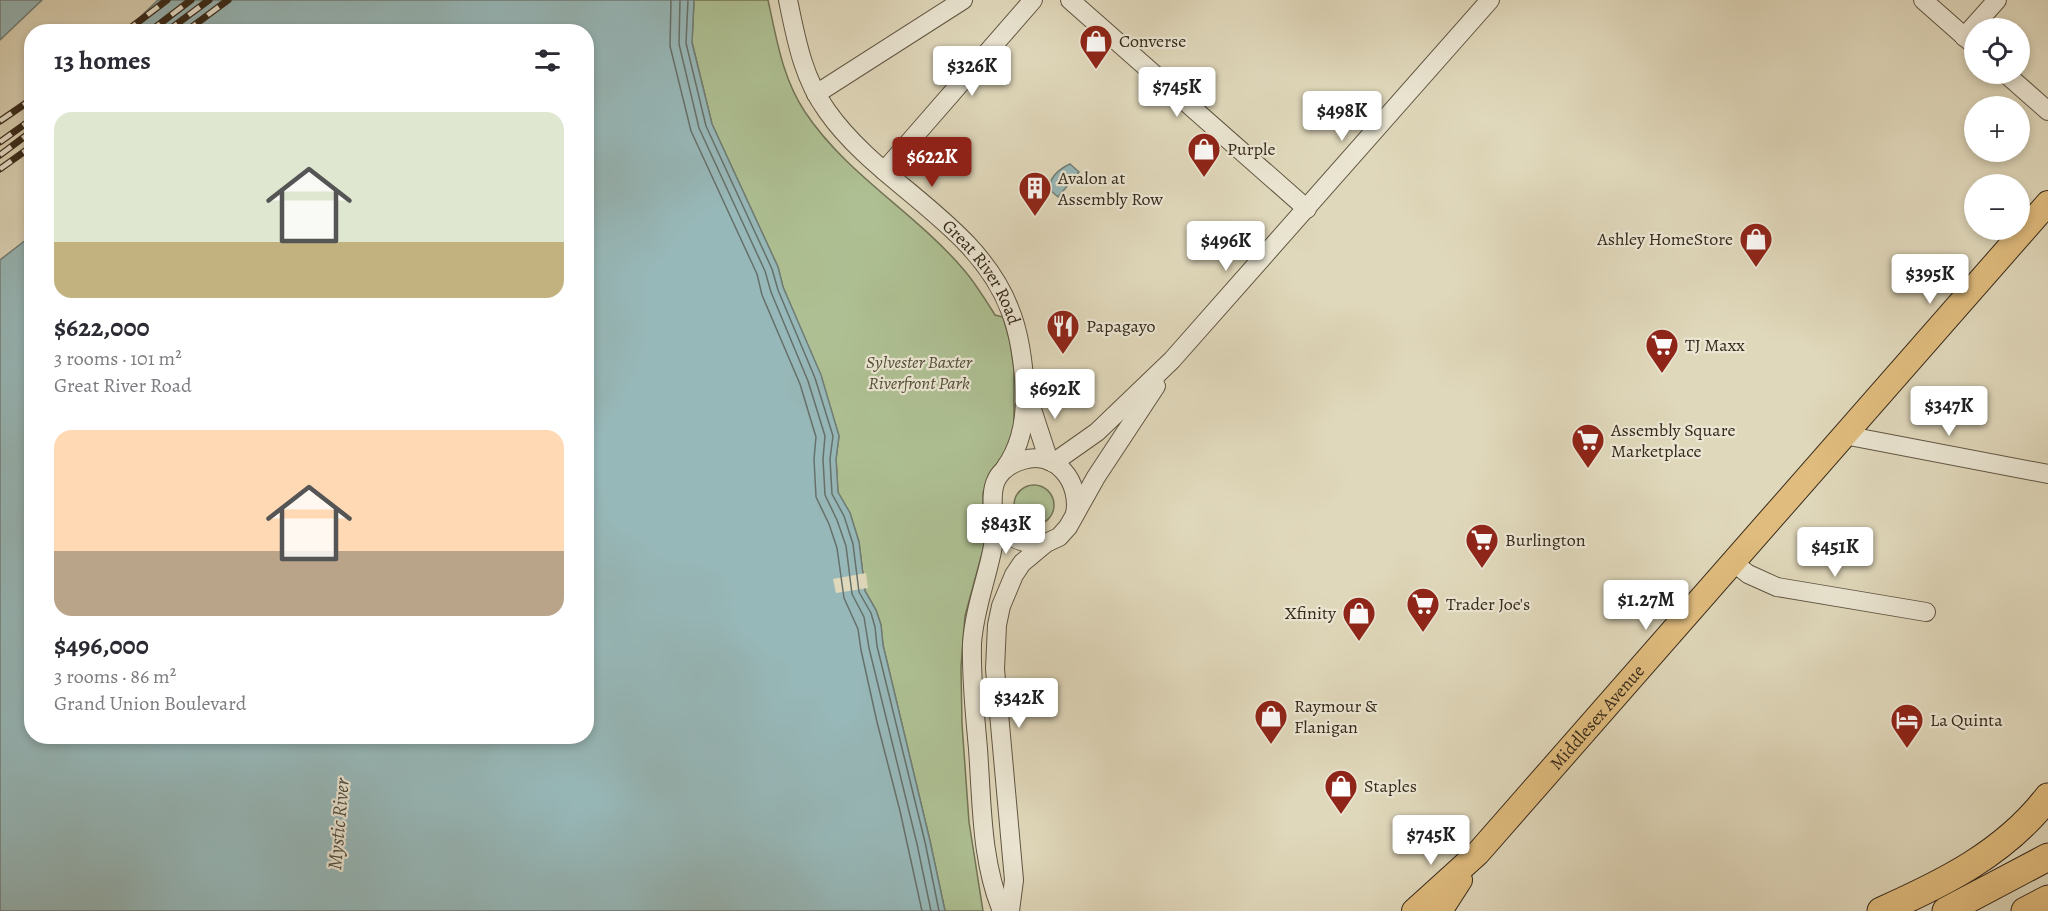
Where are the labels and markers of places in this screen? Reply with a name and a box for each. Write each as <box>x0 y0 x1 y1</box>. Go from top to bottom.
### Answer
shop icon: Converse <box>1078 23 1114 70</box>
place label: Converse <box>1119 29 1186 53</box>
pin: $326K <box>930 46 1014 97</box>
pin: $745K <box>1135 67 1219 118</box>
pin: $498K <box>1300 91 1384 142</box>
shop icon: Purple <box>1186 131 1222 178</box>
pin: $622K <box>890 137 974 188</box>
place label: Purple <box>1227 137 1276 161</box>
place label: Avalon at Assembly Row <box>1057 166 1163 211</box>
building icon: Avalon at Assembly Row <box>1017 170 1053 217</box>
pin: $496K <box>1184 221 1268 272</box>
shop icon: Ashley HomeStore <box>1738 221 1774 268</box>
place label: Ashley HomeStore <box>1596 227 1733 251</box>
pin: $395K <box>1888 254 1972 305</box>
restaurant icon: Papagayo <box>1045 308 1081 355</box>
place label: Papagayo <box>1086 314 1155 338</box>
supermarket icon: TJ Maxx <box>1644 327 1680 374</box>
place label: TJ Maxx <box>1685 333 1745 357</box>
pin: $692K <box>1013 369 1097 420</box>
pin: $347K <box>1907 386 1991 437</box>
place label: Assembly Square Marketplace <box>1610 418 1736 463</box>
supermarket icon: Assembly Square Marketplace <box>1570 422 1606 469</box>
pin: $843K <box>964 504 1048 555</box>
supermarket icon: Burlington <box>1464 522 1500 569</box>
pin: $451K <box>1793 527 1877 578</box>
place label: Burlington <box>1505 528 1586 552</box>
pin: $1.27M <box>1597 580 1695 631</box>
supermarket icon: Trader Joe's <box>1405 586 1441 633</box>
place label: Trader Joe's <box>1446 592 1530 616</box>
shop icon: Xfinity <box>1341 595 1377 642</box>
place label: Xfinity <box>1285 601 1337 625</box>
pin: $342K <box>977 678 1061 729</box>
place label: Raymour & Flanigan <box>1294 694 1378 739</box>
shop icon: Raymour & Flanigan <box>1253 698 1289 745</box>
hotel icon: La Quinta <box>1889 702 1925 749</box>
place label: La Quinta <box>1930 708 2003 732</box>
shop icon: Staples <box>1323 768 1359 815</box>
place label: Staples <box>1364 774 1417 798</box>
pin: $745K <box>1389 815 1473 866</box>

